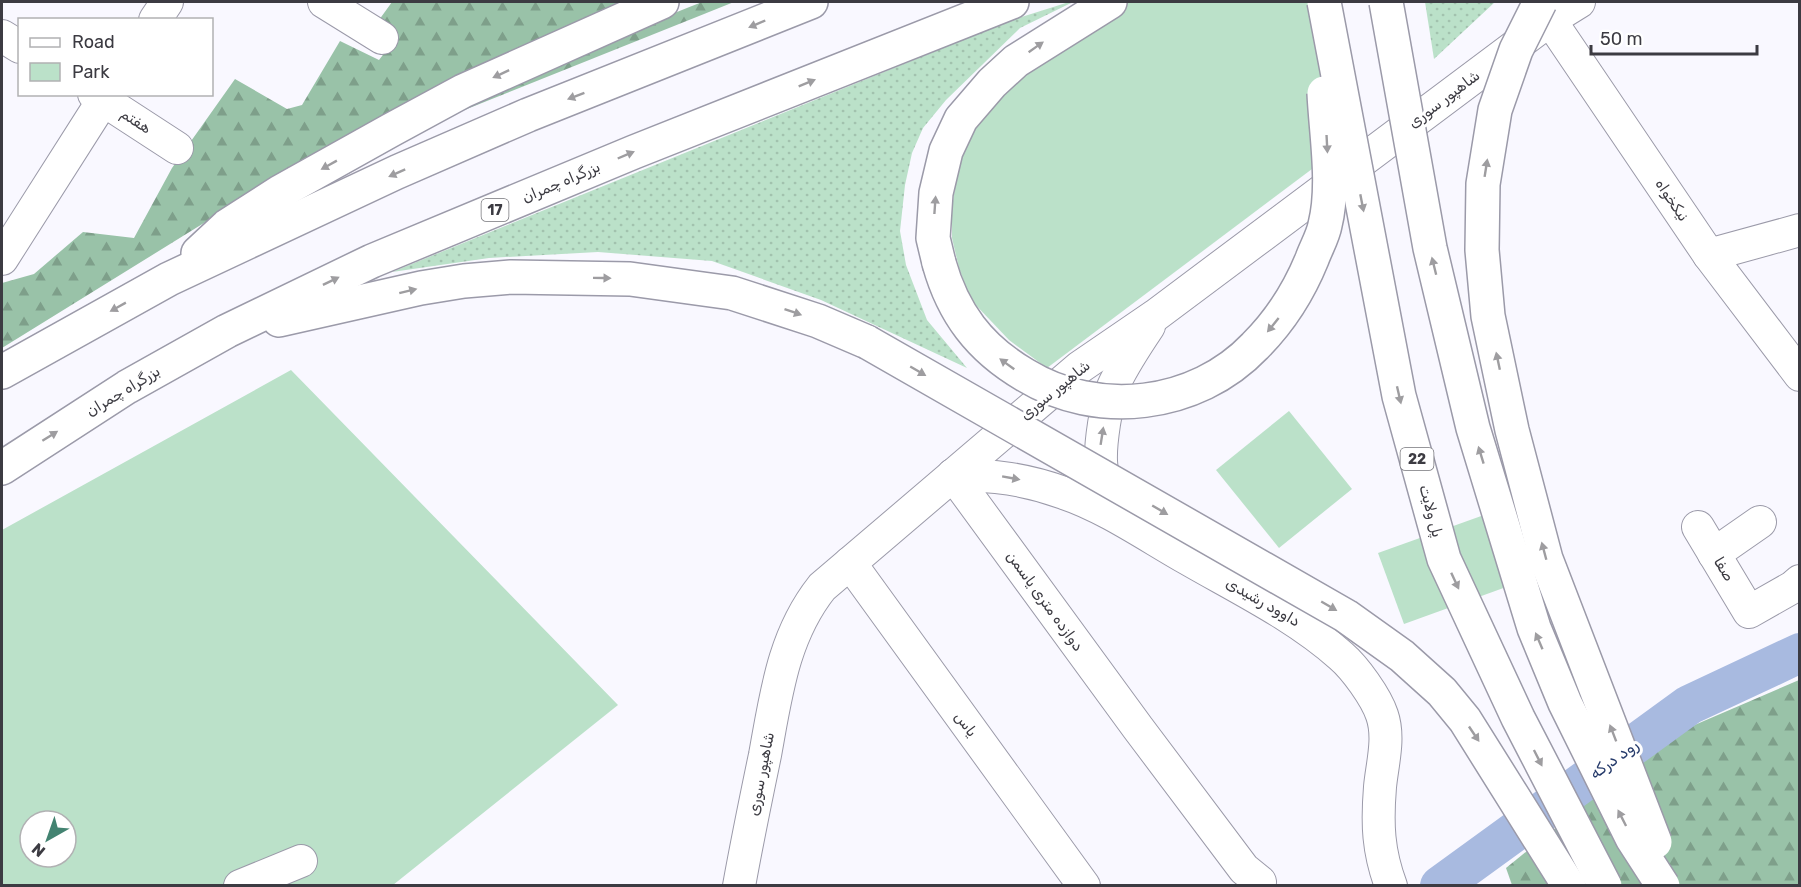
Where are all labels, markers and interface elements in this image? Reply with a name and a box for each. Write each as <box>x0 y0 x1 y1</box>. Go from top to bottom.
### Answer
legend <box>18 18 213 96</box>
scale bar <box>1591 18 1758 56</box>
one-way arrow <box>748 20 766 29</box>
text: 50 m <box>1600 28 1643 50</box>
text: Road <box>72 31 115 53</box>
one-way arrow <box>1028 41 1044 53</box>
text: Park <box>72 61 110 83</box>
street label: شاهپور سوری <box>1405 66 1484 133</box>
one-way arrow <box>492 69 510 79</box>
one-way arrow <box>799 78 817 88</box>
one-way arrow <box>567 92 585 101</box>
street label: هفتم <box>117 105 155 138</box>
one-way arrow <box>1322 134 1331 153</box>
one-way arrow <box>618 150 636 160</box>
street label: بزرگراه چمران <box>519 157 603 207</box>
one-way arrow <box>1481 158 1490 177</box>
one-way arrow <box>320 160 337 170</box>
one-way arrow <box>388 168 405 177</box>
street label: نیکخواه <box>1651 175 1693 225</box>
one-way arrow <box>1358 194 1367 213</box>
one-way arrow <box>931 195 940 214</box>
road number: 17 <box>482 199 508 221</box>
one-way arrow <box>1428 257 1438 275</box>
one-way arrow <box>592 273 611 283</box>
one-way arrow <box>323 276 340 286</box>
one-way arrow <box>398 286 417 296</box>
one-way arrow <box>110 302 126 313</box>
one-way arrow <box>784 308 802 317</box>
one-way arrow <box>1267 317 1279 332</box>
one-way arrow <box>1493 352 1502 371</box>
street label: شاهپور سوری <box>1016 356 1094 424</box>
one-way arrow <box>999 358 1014 370</box>
street label: بزرگراه چمران <box>83 362 163 420</box>
one-way arrow <box>910 366 927 376</box>
one-way arrow <box>1395 386 1405 404</box>
one-way arrow <box>1098 426 1107 445</box>
one-way arrow <box>42 430 58 441</box>
one-way arrow <box>1476 446 1485 464</box>
road number: 22 <box>1400 448 1434 470</box>
one-way arrow <box>1002 474 1021 483</box>
street label: پل ولایت <box>1414 483 1447 540</box>
one-way arrow <box>1152 505 1169 515</box>
one-way arrow <box>1538 542 1548 560</box>
street label: دوازده متری یاسمن <box>1002 547 1087 655</box>
street label: صفا <box>1710 554 1738 584</box>
one-way arrow <box>1450 573 1459 590</box>
street label: داوود رشیدی <box>1222 574 1303 631</box>
one-way arrow <box>1321 601 1337 612</box>
one-way arrow <box>1534 632 1544 650</box>
street label: یاس <box>951 708 981 740</box>
one-way arrow <box>1608 724 1617 742</box>
one-way arrow <box>1469 726 1480 742</box>
street label: شاهپور سوری <box>744 731 779 818</box>
water label: رود درکه <box>1586 735 1643 784</box>
one-way arrow <box>1534 749 1543 766</box>
north arrow <box>18 809 78 869</box>
one-way arrow <box>1617 809 1627 826</box>
text: N <box>28 839 49 861</box>

